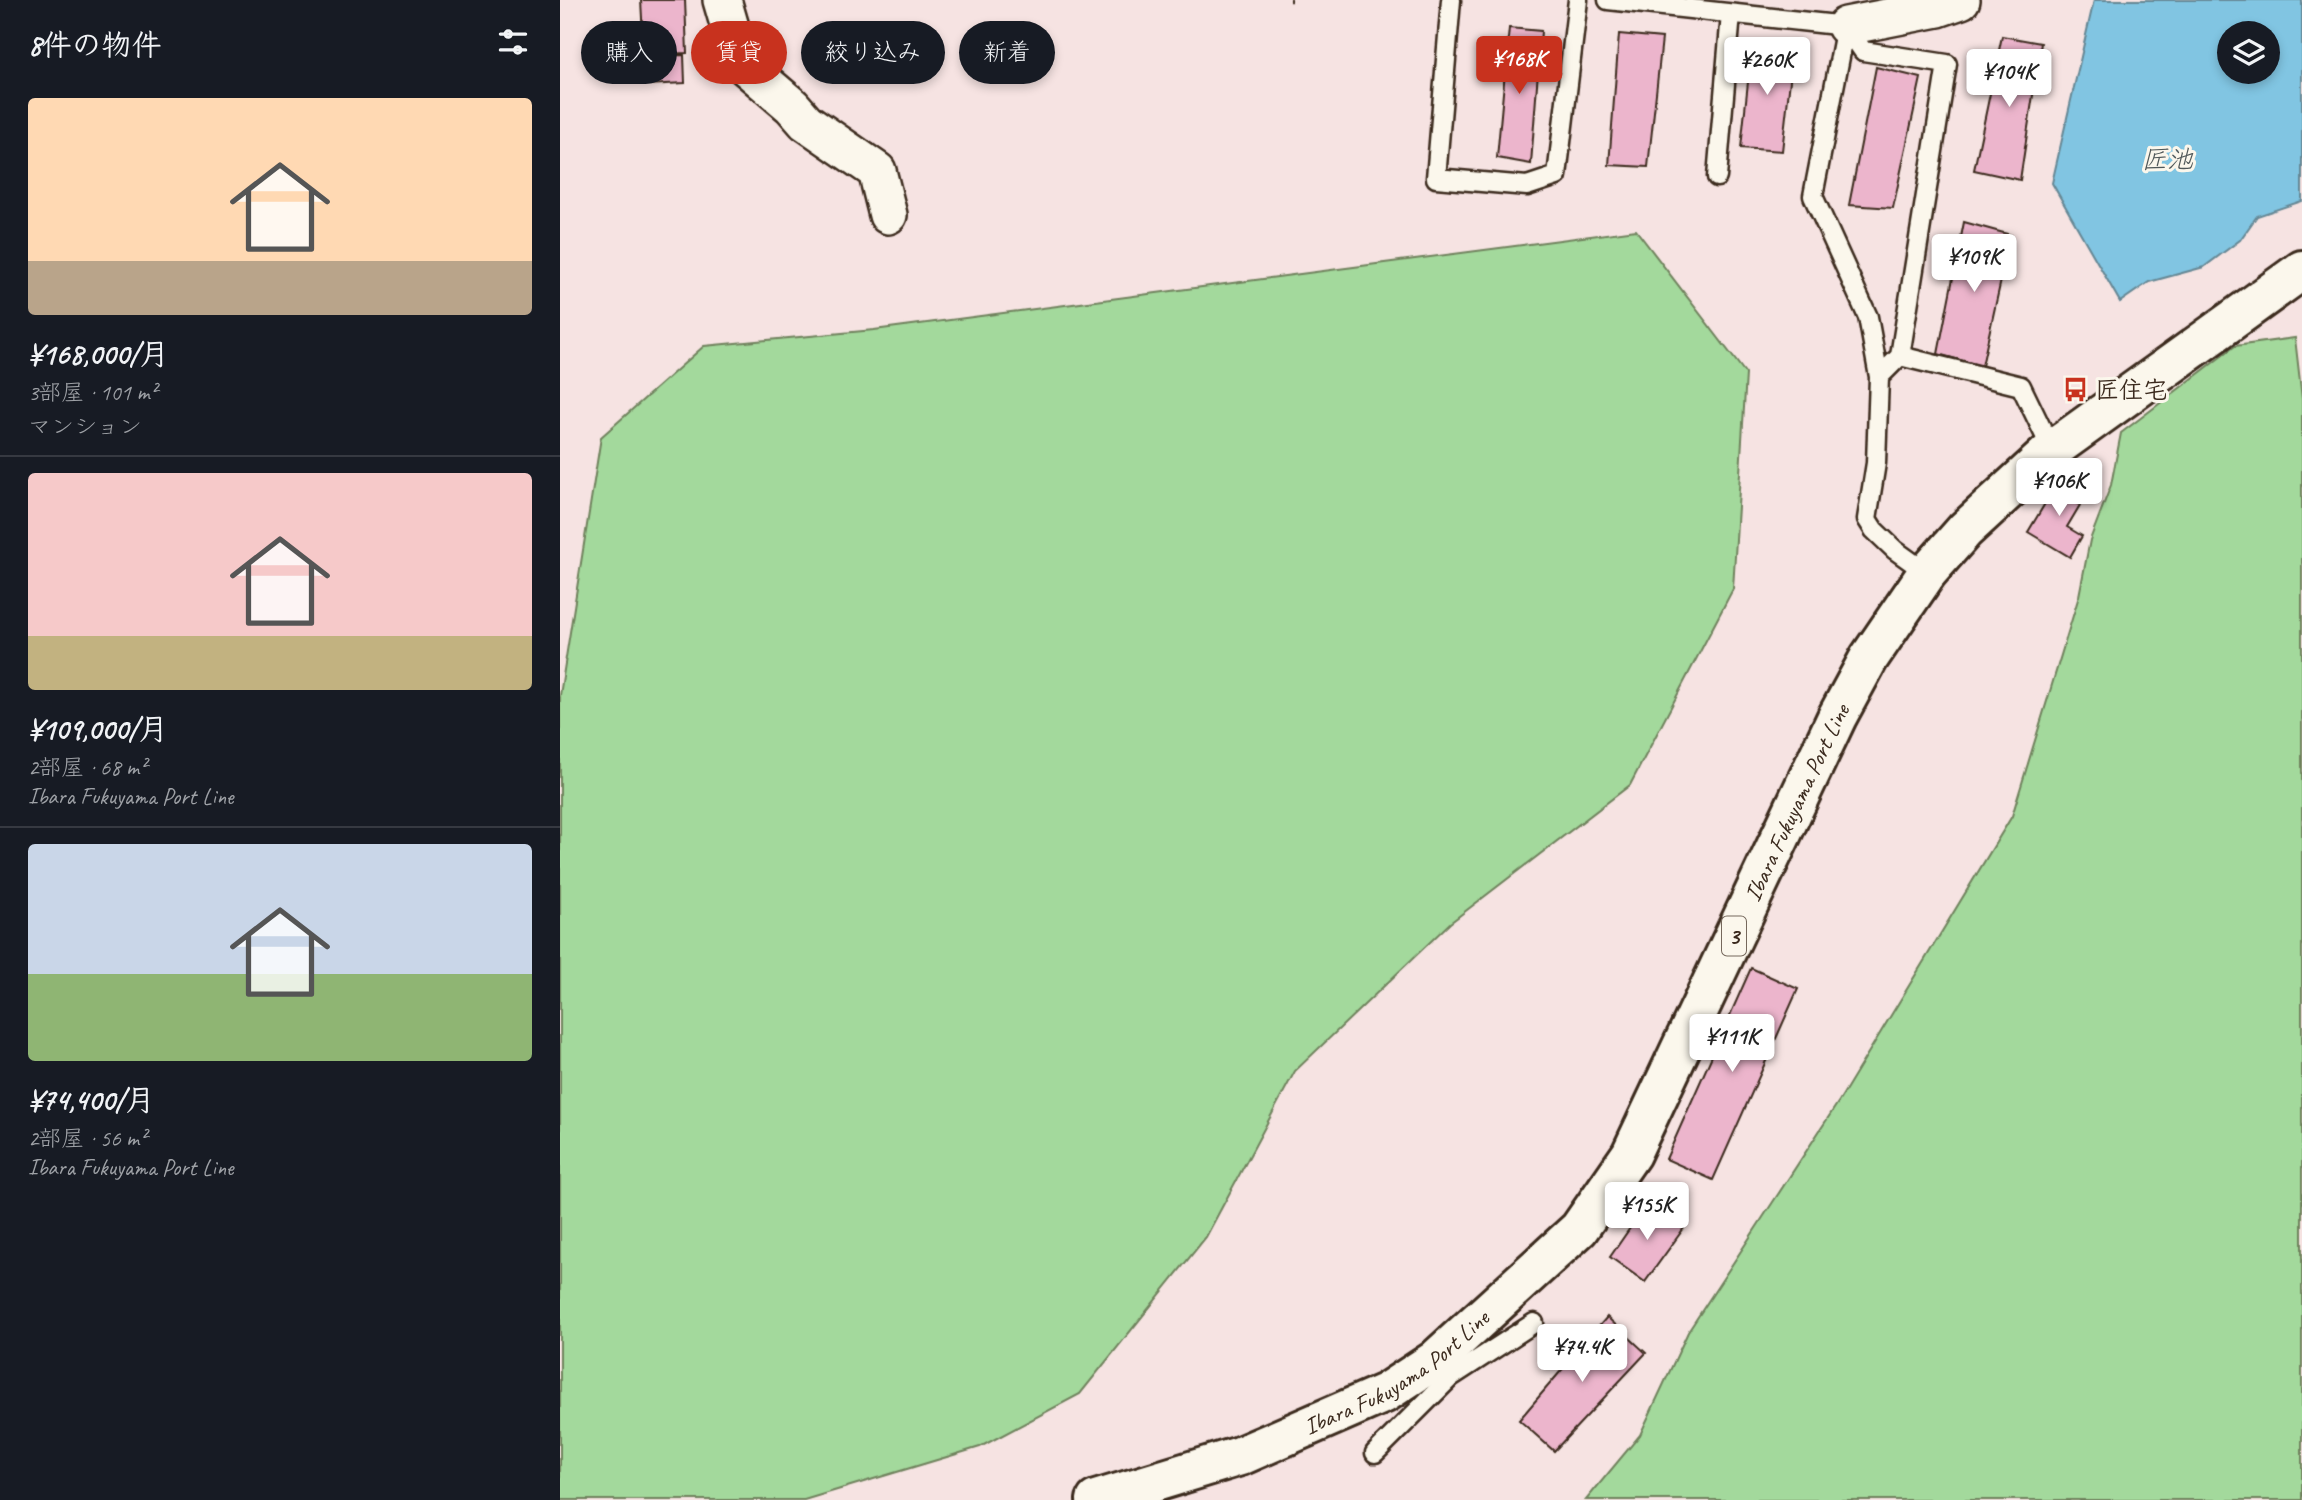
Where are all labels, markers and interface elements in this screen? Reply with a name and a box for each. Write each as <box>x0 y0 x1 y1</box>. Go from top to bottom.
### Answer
chip: 購入 <box>581 21 677 84</box>
chip: 賃貸 <box>691 21 787 84</box>
chip: 絞り込み <box>801 21 945 84</box>
chip: 新着 <box>959 21 1055 84</box>
map controls <box>2217 21 2280 84</box>
button: layers <box>2217 21 2280 84</box>
icon: filters <box>494 23 532 61</box>
text: 8件の物件 <box>28 26 162 64</box>
pin: ¥168K <box>1470 36 1568 96</box>
pin: ¥260K <box>1718 38 1816 97</box>
text: ¥168K <box>1492 44 1546 73</box>
text: ¥260K <box>1740 45 1794 74</box>
pin: ¥104K <box>1960 50 2058 109</box>
text: ¥104K <box>1982 57 2036 86</box>
water label: 匠池 <box>2141 143 2194 176</box>
icon: home <box>217 144 343 270</box>
pin: ¥109K <box>1925 234 2023 294</box>
text: ¥109K <box>1948 242 2000 271</box>
text: ¥168,000/月 <box>28 335 169 373</box>
place label: 匠住宅 <box>2095 375 2167 405</box>
bus stop icon: 匠住宅 <box>2061 376 2089 404</box>
text: 3部屋 · 101 m² <box>28 378 157 407</box>
text: マンション <box>28 412 142 441</box>
pin: ¥106K <box>2010 458 2108 518</box>
text: ¥106K <box>2032 466 2086 495</box>
icon: home <box>217 518 343 644</box>
street label: Ibara Fukuyama Port Line <box>1737 697 1857 906</box>
text: ¥109,000/月 <box>28 710 168 748</box>
text: 2部屋 · 68 m² <box>28 753 146 782</box>
text: Ibara Fukuyama Port Line <box>28 782 234 811</box>
icon: home <box>217 889 343 1015</box>
road number: 3 <box>1722 917 1746 956</box>
pin: ¥111K <box>1683 1014 1781 1074</box>
text: ¥111K <box>1705 1022 1759 1051</box>
text: ¥74,400/月 <box>28 1081 155 1119</box>
text: 2部屋 · 56 m² <box>28 1124 146 1153</box>
text: Ibara Fukuyama Port Line <box>28 1153 234 1182</box>
pin: ¥155K <box>1598 1182 1696 1242</box>
text: ¥155K <box>1621 1190 1673 1219</box>
street label: Ibara Fukuyama Port Line <box>1299 1302 1497 1441</box>
pin: ¥74.4K <box>1525 1324 1639 1384</box>
text: ¥74.4K <box>1553 1332 1611 1361</box>

